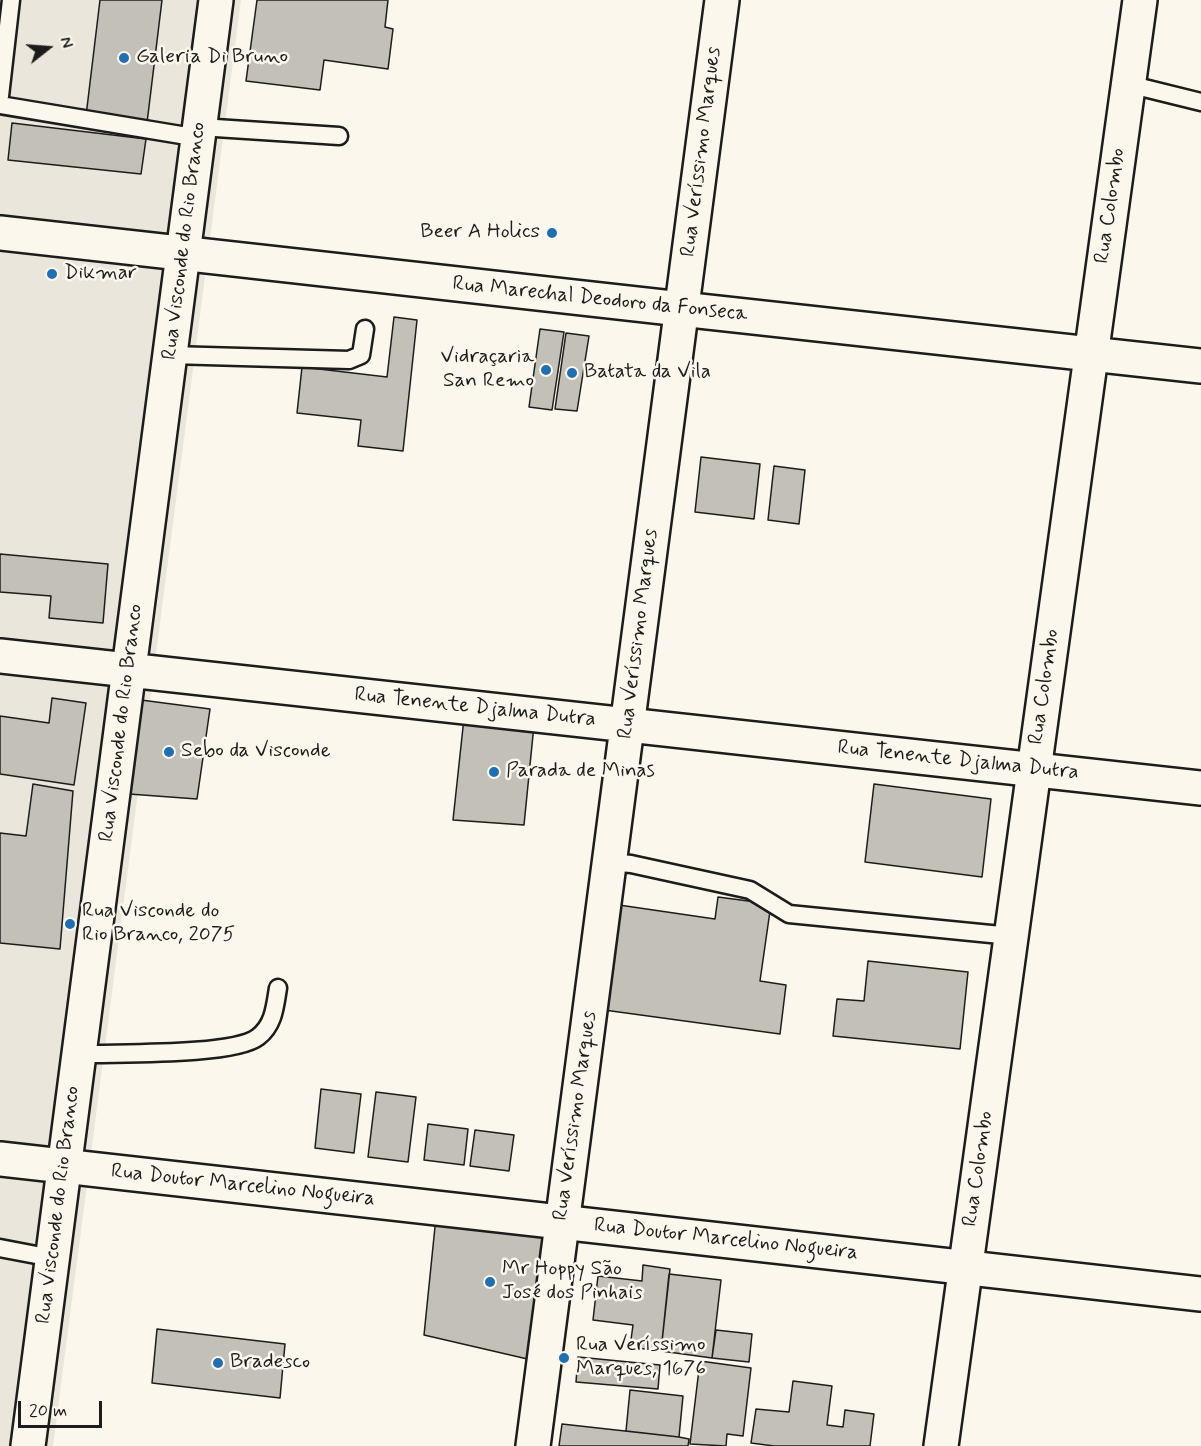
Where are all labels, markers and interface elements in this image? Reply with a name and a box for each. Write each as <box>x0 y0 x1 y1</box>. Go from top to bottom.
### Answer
north arrow <box>18 18 78 78</box>
text: N <box>54 34 77 51</box>
place label: Galeria Di Bruno <box>136 45 288 71</box>
street label: Rua Veríssimo Marques <box>677 46 727 258</box>
marker: Galeria Di Bruno <box>117 51 131 65</box>
street label: Rua Visconde do Rio Branco <box>158 121 212 361</box>
street label: Rua Colombo <box>1090 147 1132 265</box>
place label: Beer A Holics <box>420 220 540 246</box>
marker: Beer A Holics <box>545 226 559 240</box>
place label: Dikmar <box>64 261 137 287</box>
marker: Dikmar <box>45 267 59 281</box>
street label: Rua Marechal Deodoro da Fonseca <box>451 272 749 328</box>
place label: Vidraçaria San Remo <box>440 345 534 395</box>
place label: Batata da Vila <box>584 360 711 386</box>
marker: Vidraçaria San Remo <box>539 363 553 377</box>
marker: Batata da Vila <box>565 366 579 380</box>
street label: Rua Veríssimo Marques <box>614 528 664 740</box>
street label: Rua Visconde do Rio Branco <box>95 603 149 843</box>
street label: Rua Colombo <box>1024 628 1066 746</box>
street label: Rua Tenente Djalma Dutra <box>353 683 597 733</box>
street label: Rua Tenente Djalma Dutra <box>836 736 1080 786</box>
place label: Sebo da Visconde <box>181 739 331 765</box>
marker: Sebo da Visconde <box>162 745 176 759</box>
place label: Parada de Minas <box>506 759 655 785</box>
marker: Parada de Minas <box>487 765 501 779</box>
place label: Rua Visconde do Rio Branco, 2075 <box>82 899 235 949</box>
marker: Rua Visconde do Rio Branco, 2075 <box>63 917 77 931</box>
street label: Rua Veríssimo Marques <box>549 1010 603 1222</box>
street label: Rua Visconde do Rio Branco <box>32 1085 86 1325</box>
street label: Rua Colombo <box>958 1110 1000 1228</box>
street label: Rua Doutor Marcelino Nogueira <box>110 1160 376 1212</box>
street label: Rua Doutor Marcelino Nogueira <box>593 1214 859 1266</box>
place label: Mr Hoppy São José dos Pinhais <box>502 1257 642 1307</box>
marker: Mr Hoppy São José dos Pinhais <box>483 1275 497 1289</box>
place label: Rua Veríssimo Marques, 1676 <box>576 1333 706 1383</box>
place label: Bradesco <box>230 1350 310 1376</box>
marker: Rua Veríssimo Marques, 1676 <box>557 1351 571 1365</box>
marker: Bradesco <box>211 1356 225 1370</box>
scale bar <box>21 1389 105 1427</box>
text: 20 m <box>29 1399 67 1423</box>

